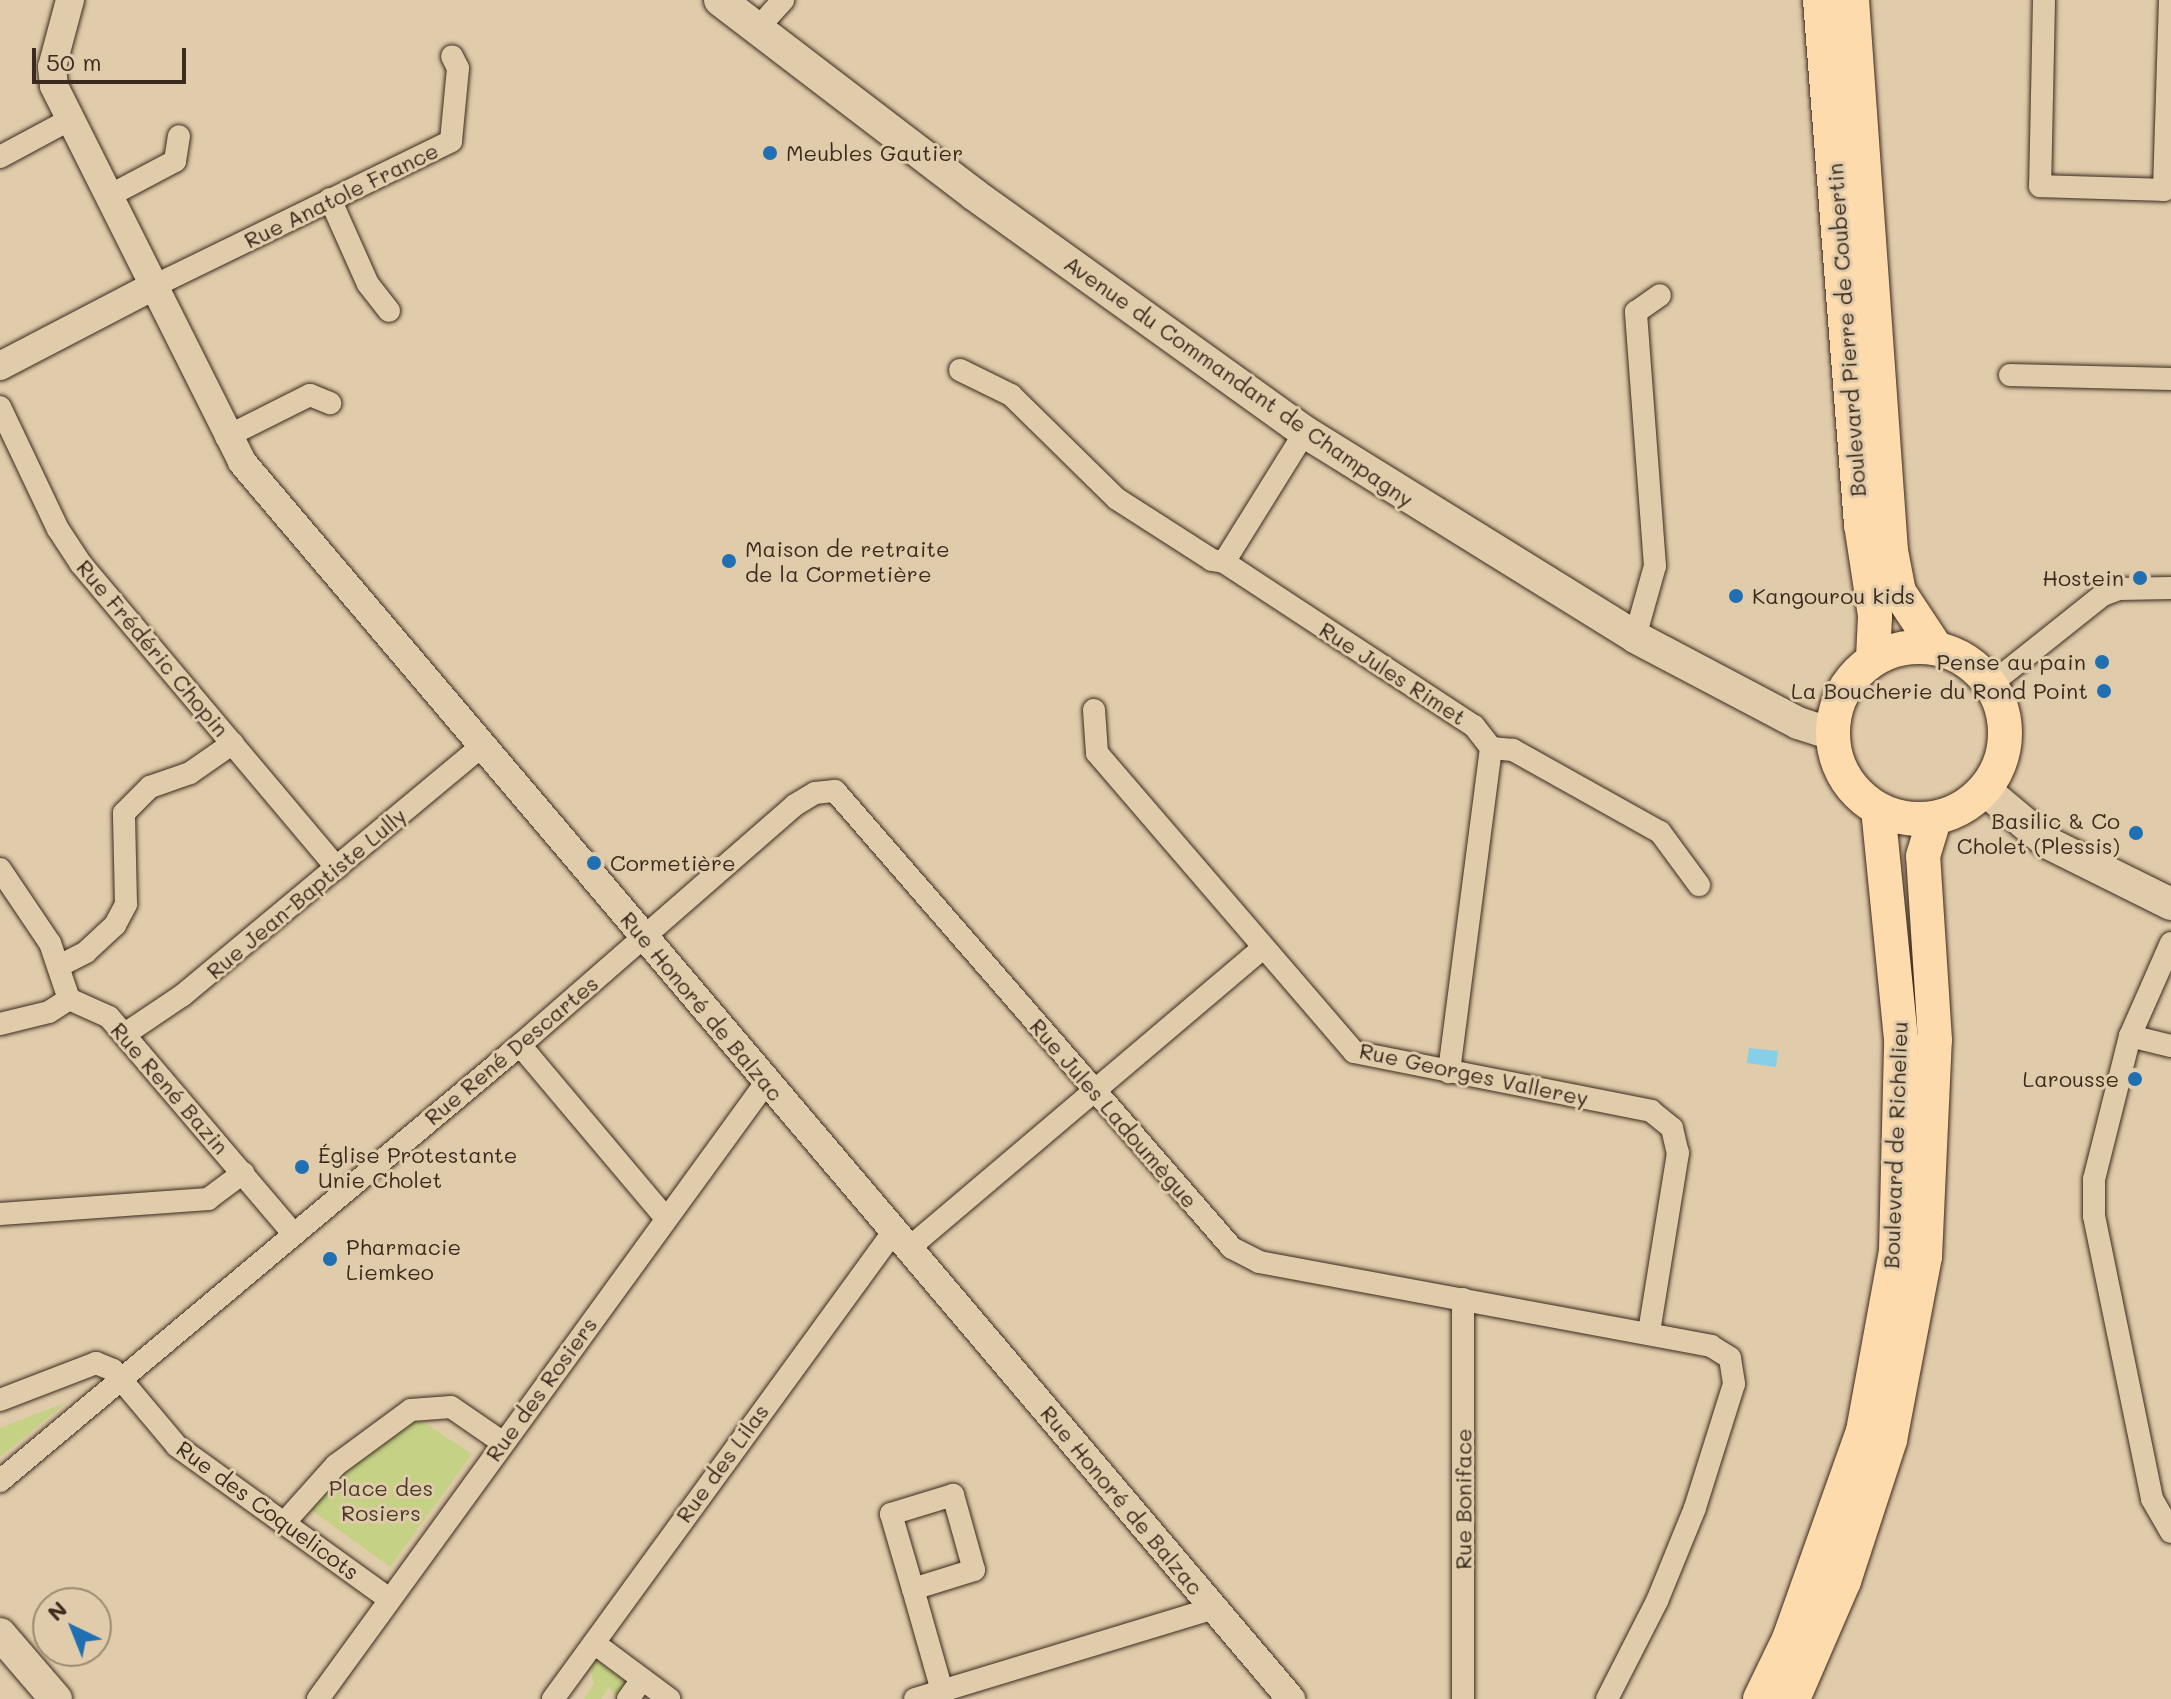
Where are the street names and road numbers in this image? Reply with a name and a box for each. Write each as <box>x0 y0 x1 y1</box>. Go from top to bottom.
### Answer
street label: Rue Anatole France <box>240 137 442 253</box>
street label: Boulevard Pierre de Coubertin <box>1821 162 1871 498</box>
street label: Avenue du Commandant de Champagny <box>1059 250 1419 512</box>
street label: Rue Frédéric Chopin <box>71 554 235 742</box>
street label: Rue Jules Rimet <box>1315 616 1471 730</box>
street label: Rue Jean-Baptiste Lully <box>201 802 411 984</box>
street label: Rue Honoré de Balzac <box>615 906 789 1106</box>
street label: Rue René Descartes <box>419 970 603 1130</box>
street label: Rue Jules Ladoumègue <box>1025 1013 1203 1213</box>
street label: Rue René Bazin <box>106 1017 234 1159</box>
street label: Boulevard de Richelieu <box>1877 1021 1913 1269</box>
street label: Rue Georges Vallerey <box>1357 1037 1591 1111</box>
street label: Rue des Rosiers <box>480 1312 602 1466</box>
street label: Rue des Lilas <box>670 1398 774 1528</box>
street label: Rue Honoré de Balzac <box>1035 1400 1209 1600</box>
street label: Rue Boniface <box>1450 1428 1476 1570</box>
street label: Rue des Coquelicots <box>172 1435 364 1585</box>

